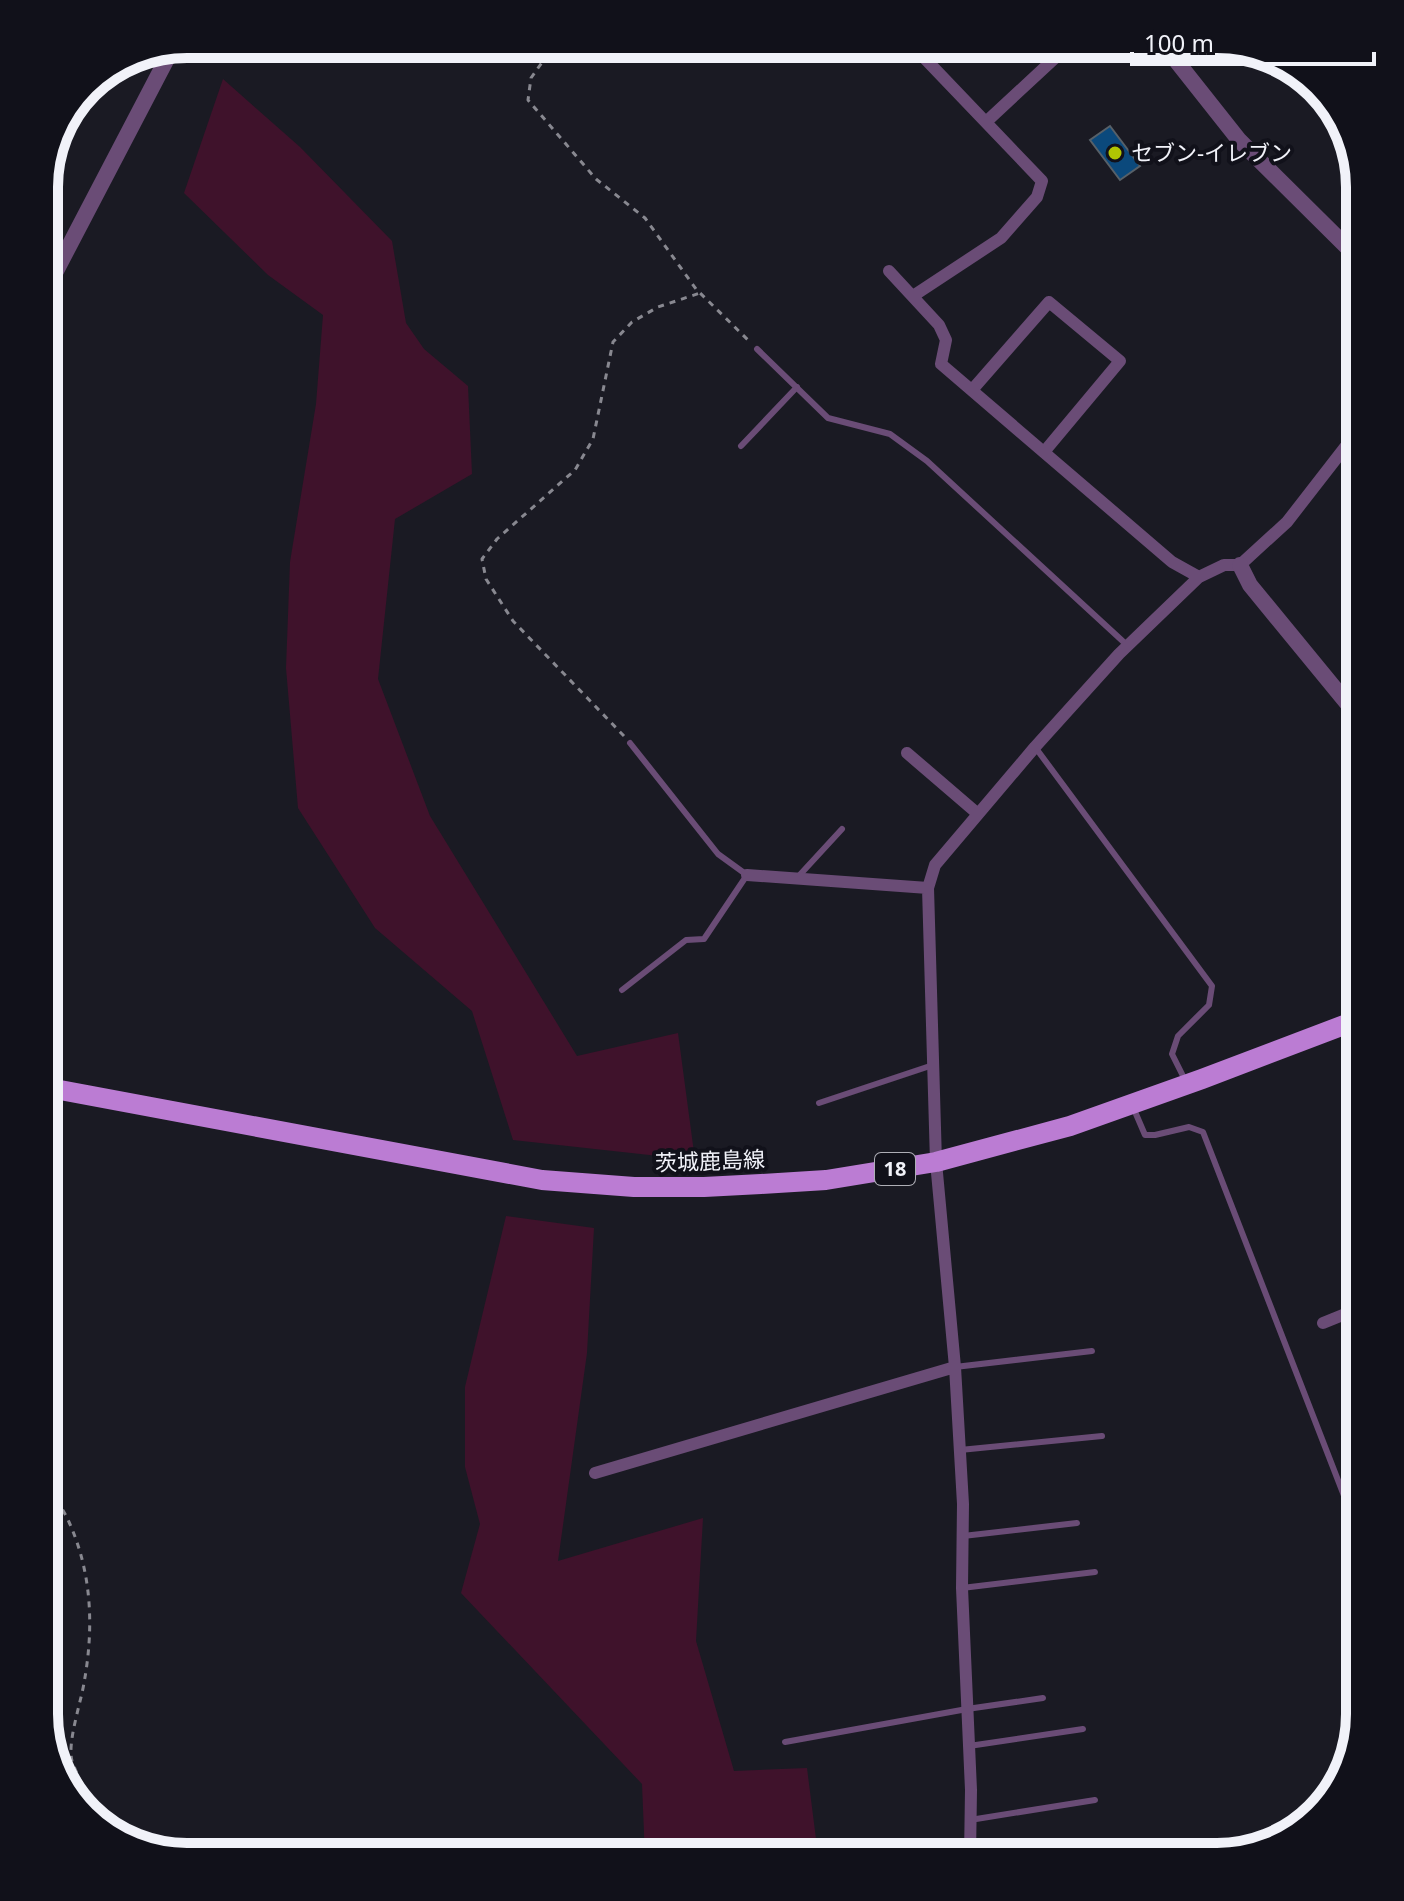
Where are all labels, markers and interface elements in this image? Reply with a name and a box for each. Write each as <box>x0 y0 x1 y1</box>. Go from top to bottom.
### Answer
scale bar <box>1132 16 1374 66</box>
text: 100 m <box>1144 26 1214 59</box>
place label: セブン-イレブン <box>1131 137 1292 167</box>
marker: セブン-イレブン <box>1106 144 1124 162</box>
street label: 茨城鹿島線 <box>654 1143 765 1177</box>
road number: 18 <box>875 1153 915 1185</box>

